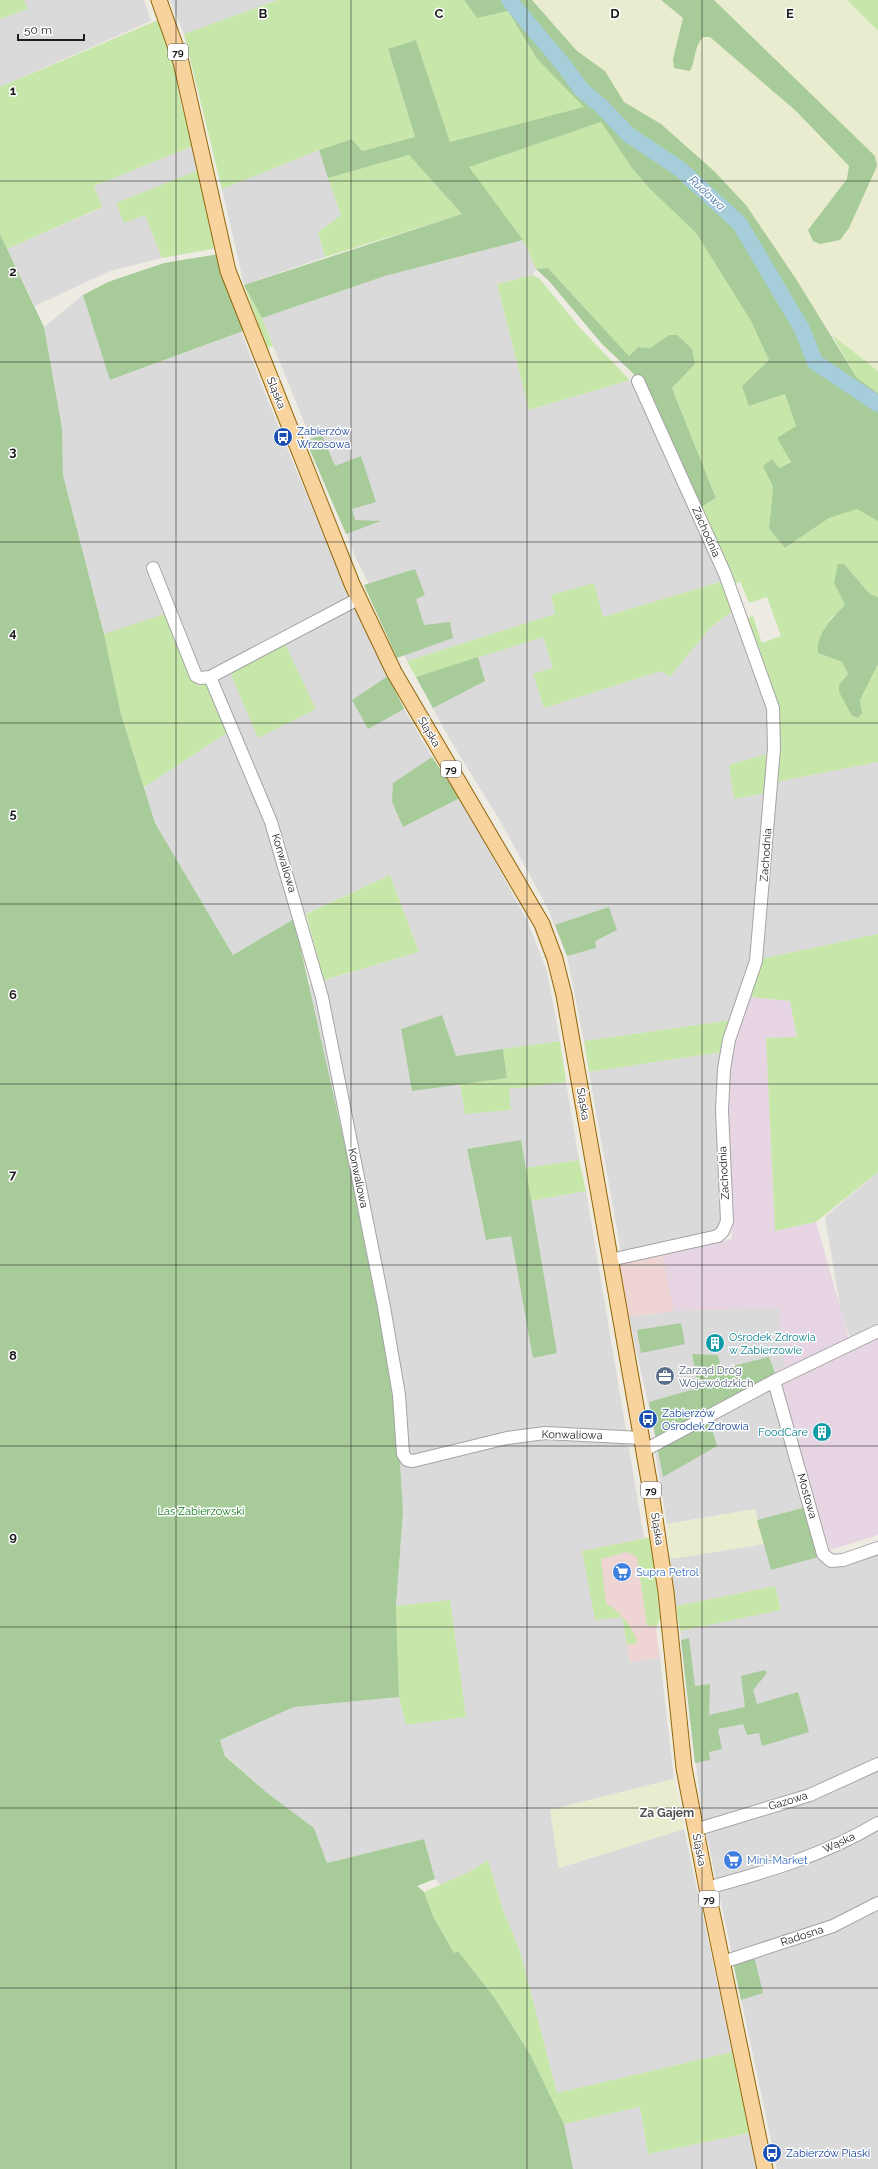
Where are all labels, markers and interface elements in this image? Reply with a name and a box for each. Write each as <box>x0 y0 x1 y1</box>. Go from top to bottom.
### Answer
text: B <box>259 6 268 21</box>
text: C <box>435 6 444 21</box>
text: D <box>610 6 620 21</box>
text: E <box>786 6 794 21</box>
scale bar <box>18 16 84 42</box>
text: 50 m <box>24 23 52 37</box>
road number: 79 <box>168 44 188 60</box>
text: 1 <box>10 83 17 98</box>
water label: Rudawa <box>686 173 728 213</box>
text: 2 <box>9 264 17 279</box>
street label: Śląska <box>264 375 289 411</box>
place label: Zabierzów Wrzosowa <box>297 425 350 451</box>
bus stop icon: Zabierzów Wrzosowa <box>272 426 294 448</box>
text: 3 <box>9 444 17 459</box>
street label: Zachodnia <box>689 505 723 559</box>
text: 4 <box>9 625 17 640</box>
street label: Śląska <box>415 714 444 749</box>
road number: 79 <box>441 761 461 777</box>
text: 5 <box>9 806 17 821</box>
street label: Zachodnia <box>758 828 774 882</box>
street label: Konwaliowa <box>269 832 299 894</box>
text: 6 <box>9 987 17 1002</box>
street label: Śląska <box>574 1087 593 1121</box>
street label: Zachodnia <box>716 1146 732 1200</box>
street label: Konwaliowa <box>345 1147 371 1209</box>
text: 7 <box>9 1167 17 1182</box>
place label: Ośrodek Zdrowia w Zabierzowie <box>729 1331 816 1357</box>
building icon: Ośrodek Zdrowia w Zabierzowie <box>704 1332 726 1354</box>
text: 8 <box>9 1348 17 1363</box>
place label: Zarząd Dróg Wojewódzkich <box>679 1364 753 1390</box>
office icon: Zarząd Dróg Wojewódzkich <box>654 1365 676 1387</box>
place label: Zabierzów Ośrodek Zdrowia <box>662 1407 749 1433</box>
bus stop icon: Zabierzów Ośrodek Zdrowia <box>637 1408 659 1430</box>
building icon: FoodCare <box>811 1421 833 1443</box>
place label: FoodCare <box>758 1426 809 1439</box>
street label: Konwaliowa <box>541 1428 603 1442</box>
street label: Mostowa <box>794 1472 820 1520</box>
road number: 79 <box>641 1482 661 1498</box>
park label: Las Zabierzowski <box>158 1505 244 1518</box>
street label: Śląska <box>648 1512 667 1546</box>
text: 9 <box>9 1529 17 1544</box>
supermarket icon: Supra Petrol <box>611 1561 633 1583</box>
place label: Supra Petrol <box>636 1566 699 1579</box>
street label: Gazowa <box>767 1789 809 1813</box>
district label: Za Gajem <box>640 1806 694 1820</box>
street label: Wąska <box>821 1830 857 1856</box>
street label: Śląska <box>689 1832 709 1867</box>
supermarket icon: Mini-Market <box>722 1849 744 1871</box>
place label: Mini-Market <box>747 1854 808 1867</box>
road number: 79 <box>699 1891 719 1907</box>
street label: Radosna <box>779 1923 825 1949</box>
bus stop icon: Zabierzów Piaski <box>761 2142 783 2164</box>
place label: Zabierzów Piaski <box>786 2147 870 2160</box>

